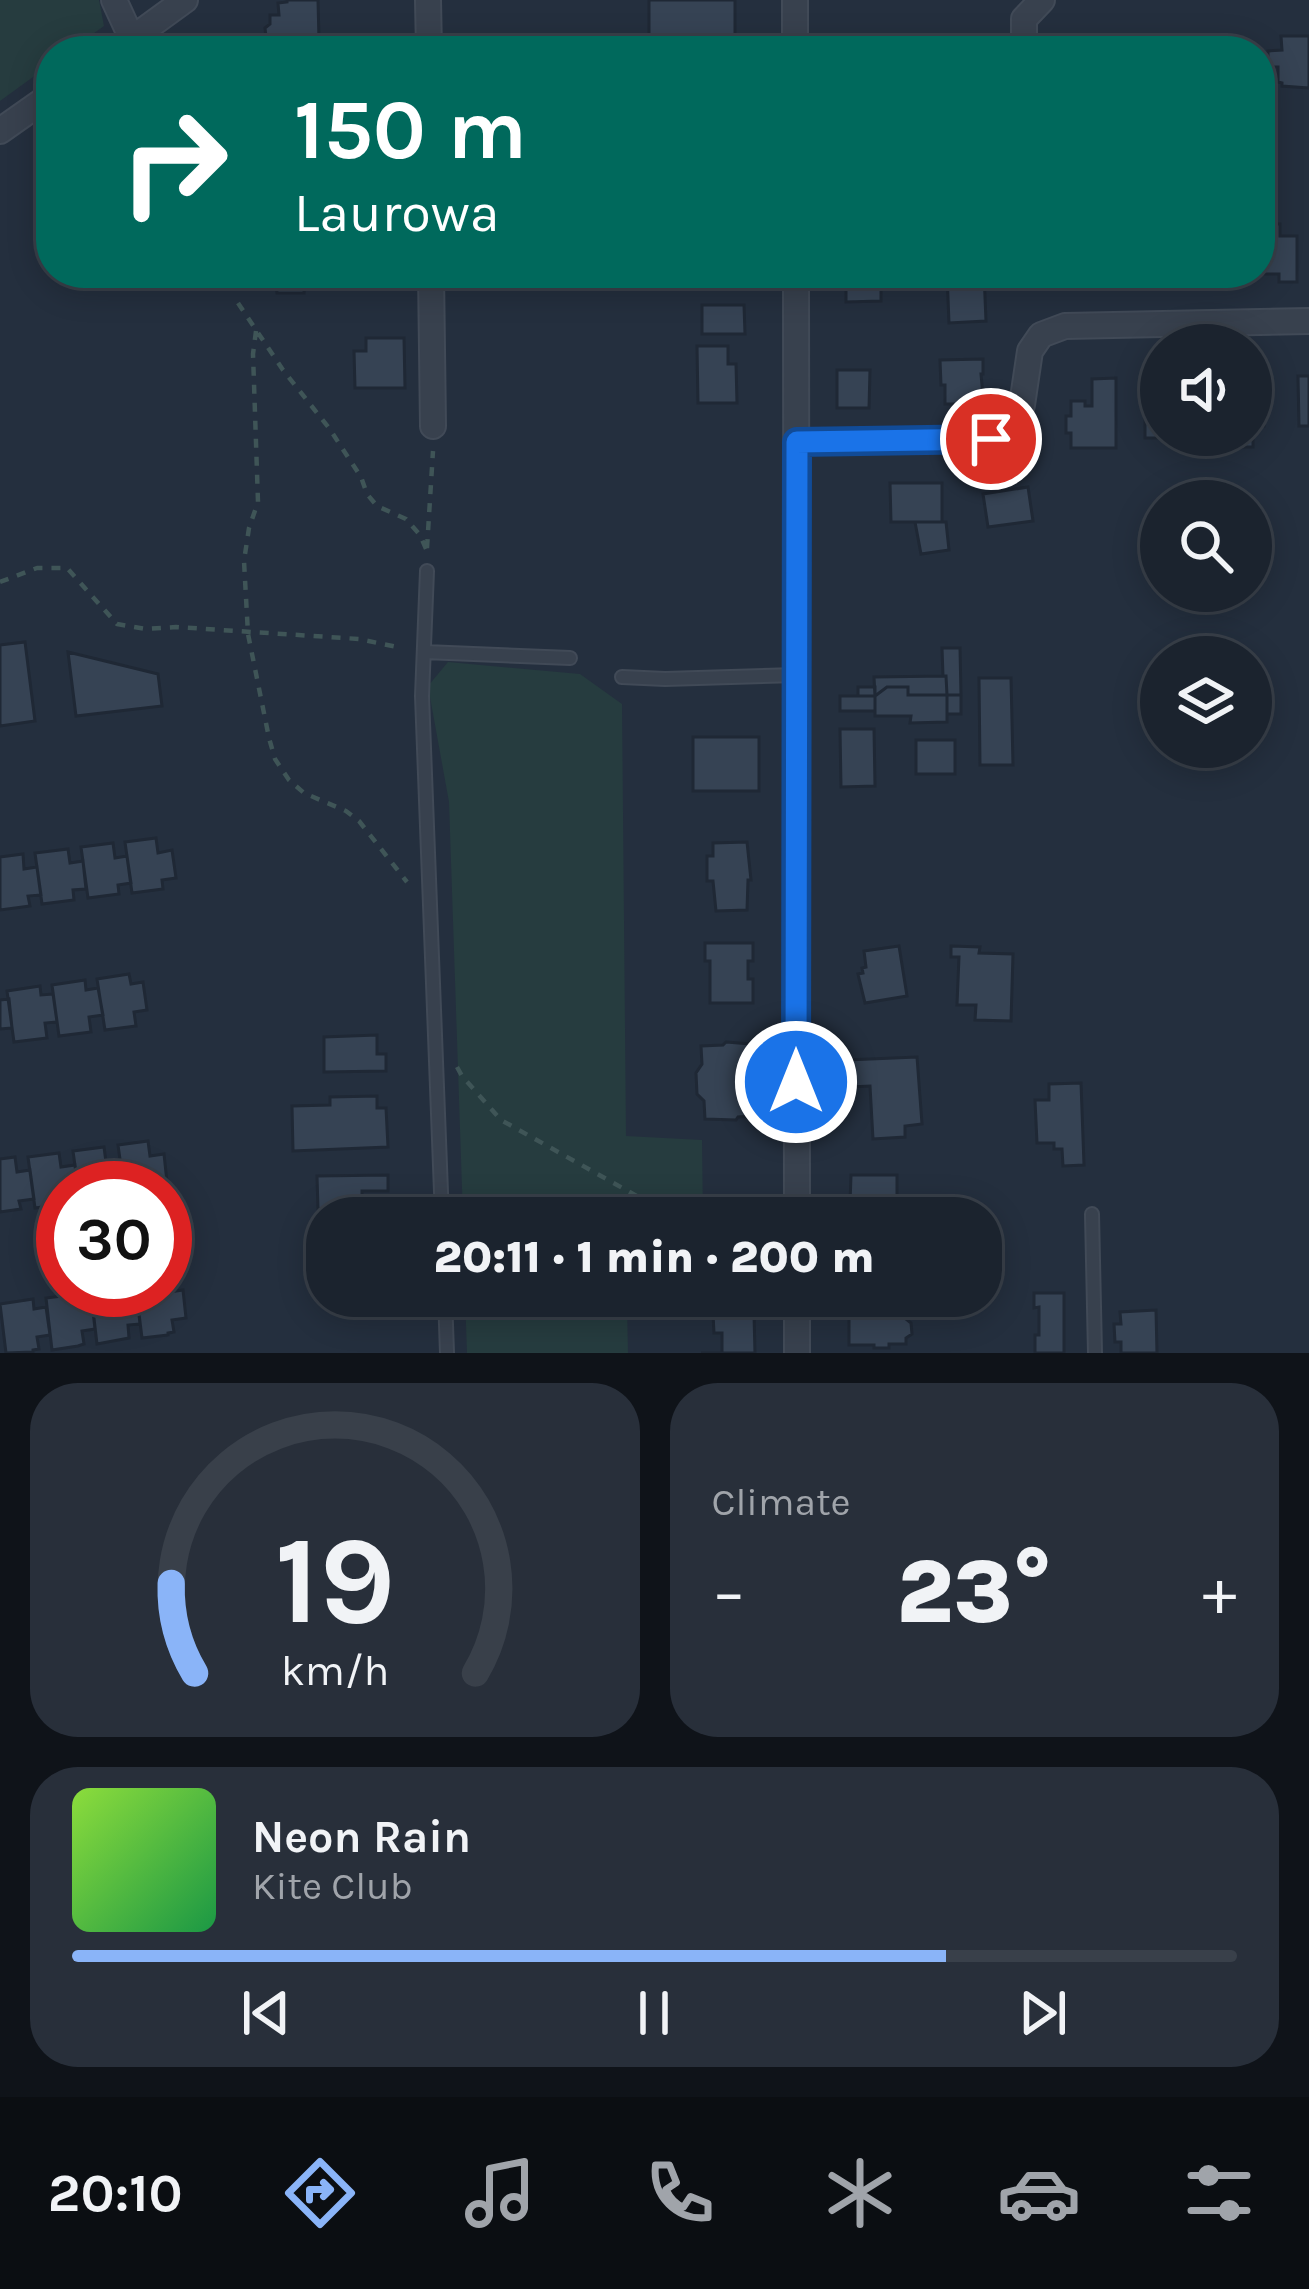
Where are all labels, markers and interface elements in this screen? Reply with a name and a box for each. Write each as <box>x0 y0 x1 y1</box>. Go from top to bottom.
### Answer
text: 150 m <box>294 81 527 179</box>
icon: right <box>96 84 252 240</box>
text: Laurowa <box>294 181 500 245</box>
map controls <box>1140 324 1272 768</box>
button: sound <box>1140 324 1272 456</box>
pin <box>940 388 1042 490</box>
icon: arrive <box>958 406 1024 472</box>
button: search <box>1140 480 1272 612</box>
button: layers <box>1140 636 1272 768</box>
position arrow <box>733 1019 859 1145</box>
speed limit sign: 30 <box>36 1161 192 1317</box>
text: 20:11 · 1 min · 200 m <box>433 1231 875 1283</box>
text: Climate <box>712 1479 851 1525</box>
text: 19 <box>274 1508 395 1653</box>
text: 23° <box>897 1539 1052 1645</box>
text: − <box>712 1553 746 1631</box>
text: + <box>1202 1553 1237 1631</box>
text: km/h <box>280 1646 389 1696</box>
text: Neon Rain <box>252 1811 471 1863</box>
text: Kite Club <box>252 1863 413 1909</box>
icon: previous <box>233 1980 299 2046</box>
icon: pause <box>621 1980 687 2046</box>
icon: next <box>1010 1980 1076 2046</box>
icon: directions <box>278 2151 362 2235</box>
icon: music <box>458 2151 542 2235</box>
icon: phone <box>638 2151 722 2235</box>
icon: climate <box>818 2151 902 2235</box>
icon: car <box>997 2151 1081 2235</box>
icon: filters <box>1177 2151 1261 2235</box>
text: 20:10 <box>48 2161 183 2225</box>

